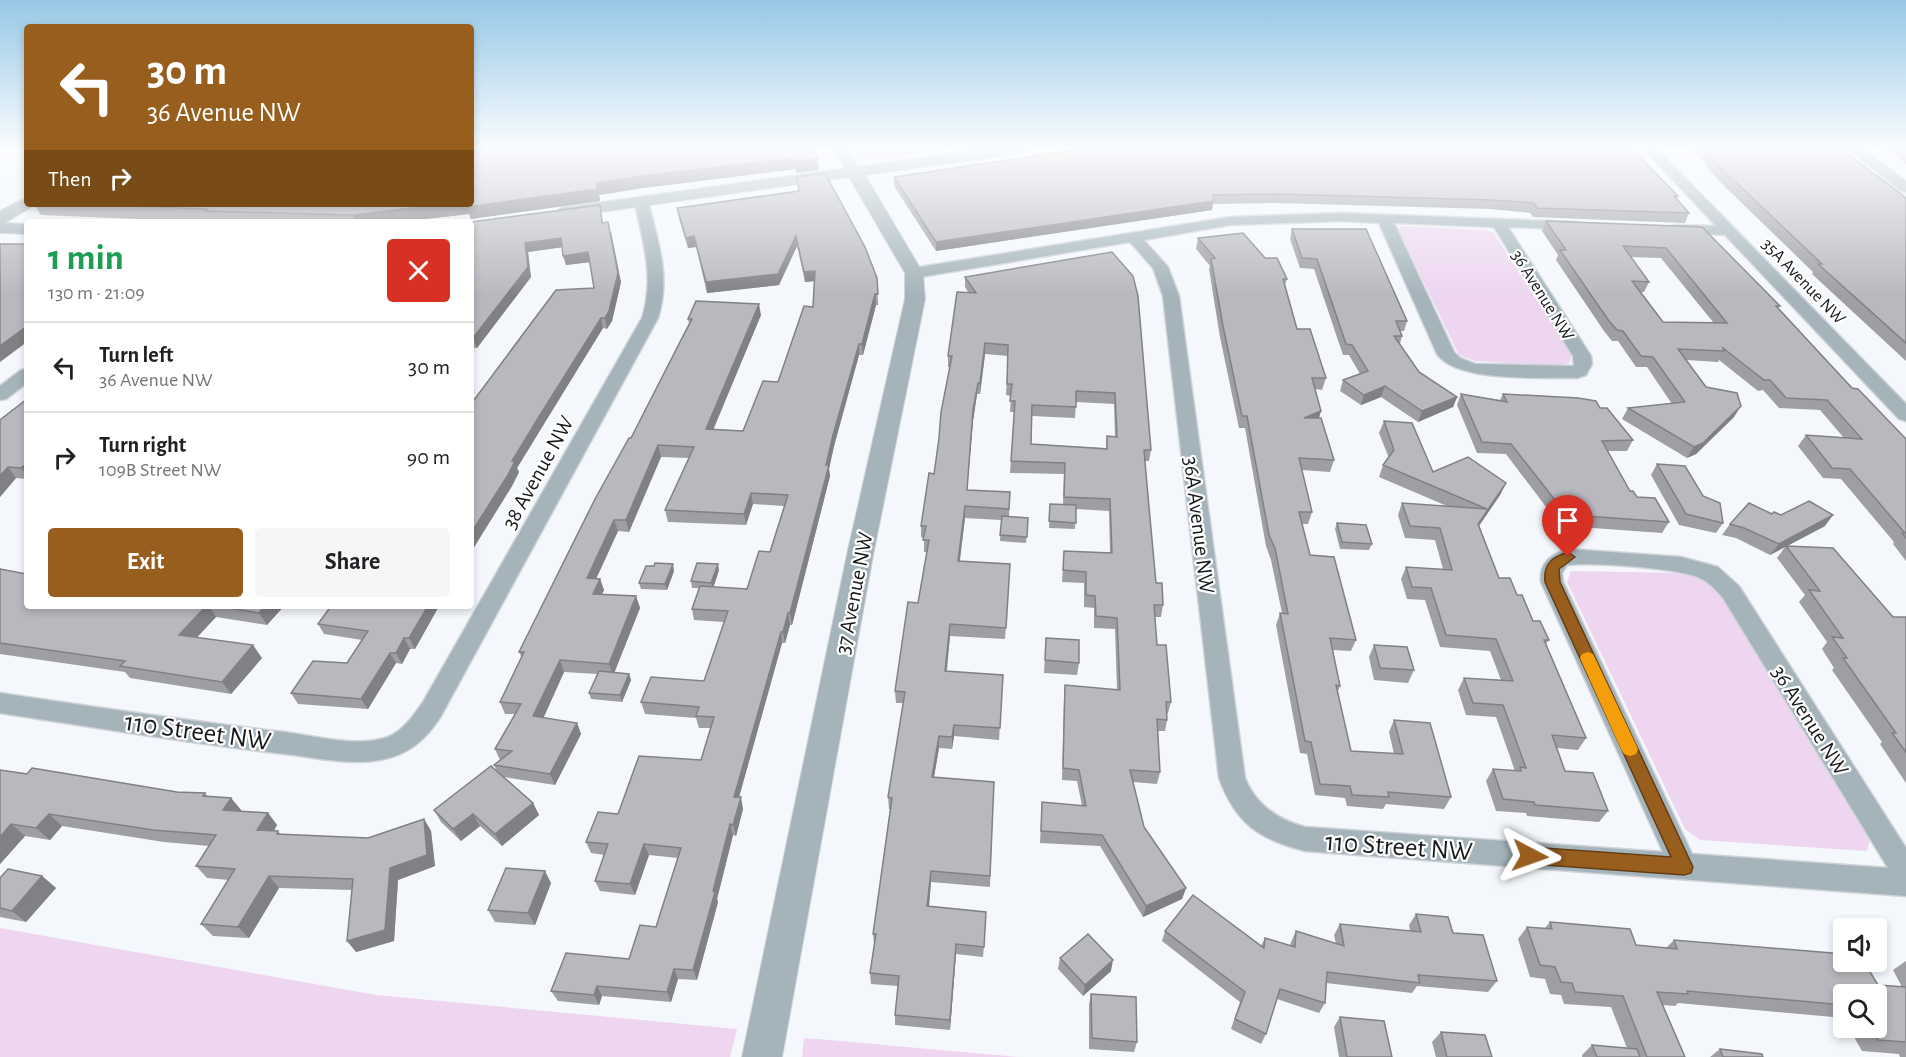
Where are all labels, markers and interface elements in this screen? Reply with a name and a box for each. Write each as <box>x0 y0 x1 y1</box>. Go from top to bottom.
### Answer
icon: left <box>48 48 126 126</box>
text: 30 m <box>147 50 227 92</box>
text: 36 Avenue NW <box>147 99 301 126</box>
icon: right <box>104 162 137 195</box>
text: Then <box>48 168 92 190</box>
street label: 35A Avenue NW <box>1758 235 1849 328</box>
button: close <box>387 239 450 302</box>
text: 1 min <box>48 240 124 276</box>
street label: 36 Avenue NW <box>1507 247 1577 344</box>
text: 130 m · 21:09 <box>48 283 145 303</box>
text: Turn left <box>99 344 173 366</box>
icon: left <box>48 351 81 384</box>
text: 30 m <box>408 356 450 378</box>
text: 36 Avenue NW <box>99 370 213 390</box>
street label: 38 Avenue NW <box>498 412 578 533</box>
text: Turn right <box>99 434 186 456</box>
icon: right <box>48 441 81 474</box>
text: 90 m <box>407 446 450 468</box>
street label: 36A Avenue NW <box>1180 455 1218 595</box>
text: 109B Street NW <box>99 460 221 480</box>
pin <box>1542 495 1593 557</box>
icon: arrive <box>1551 504 1584 537</box>
button: Exit <box>48 528 243 597</box>
button: Share <box>255 528 450 597</box>
street label: 37 Avenue NW <box>831 530 877 656</box>
street label: 36 Avenue NW <box>1768 662 1853 780</box>
street label: 110 Street NW <box>123 708 273 755</box>
position arrow <box>1498 824 1562 888</box>
street label: 110 Street NW <box>1324 828 1473 865</box>
map controls <box>1833 918 1887 1038</box>
button: sound <box>1833 918 1887 972</box>
button: search <box>1833 984 1887 1038</box>

